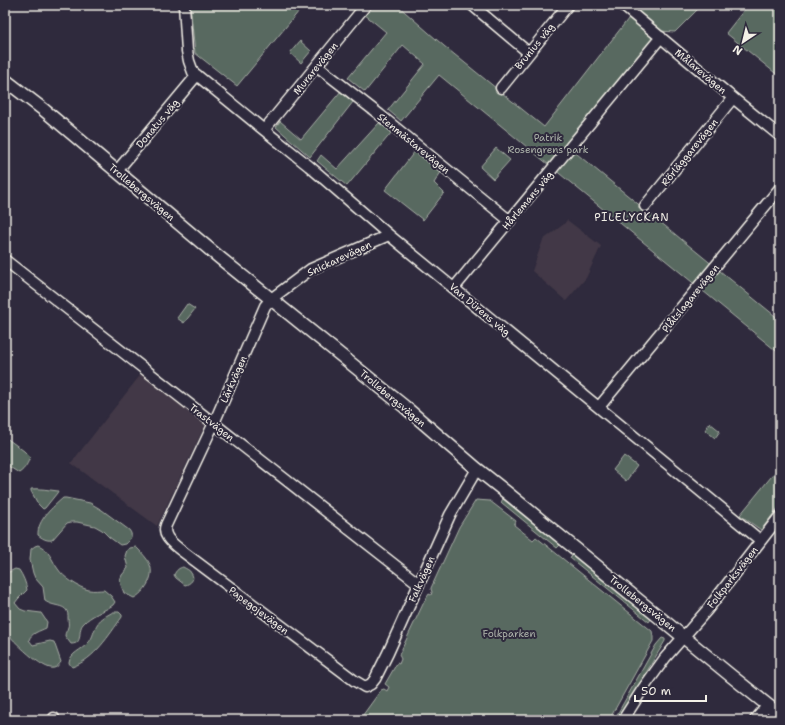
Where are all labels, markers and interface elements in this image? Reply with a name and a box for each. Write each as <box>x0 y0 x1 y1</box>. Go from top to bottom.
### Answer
street label: Brunius väg <box>512 20 557 72</box>
north arrow <box>723 22 763 62</box>
street label: Murarevägen <box>290 39 341 97</box>
text: N <box>729 41 745 58</box>
street label: Målarevägen <box>672 46 729 97</box>
street label: Donatus väg <box>133 96 182 151</box>
street label: Stenmästarevägen <box>375 110 453 177</box>
street label: Rörläggarevägen <box>658 116 721 189</box>
park label: Patrik Rosengrens park <box>508 131 589 156</box>
street label: Trollebergsvägen <box>106 161 177 224</box>
street label: Hårlemans väg <box>499 168 556 232</box>
district label: PILELYCKAN <box>594 210 670 225</box>
street label: Snickarevägen <box>305 238 373 279</box>
street label: Plåtslagarevägen <box>659 262 722 335</box>
street label: Van Dürens väg <box>447 280 513 339</box>
street label: Lärkvägen <box>217 353 250 405</box>
street label: Trollebergsvägen <box>357 367 428 430</box>
street label: Trastvägen <box>187 401 237 444</box>
street label: Folkparksvägen <box>704 544 761 611</box>
street label: Falkvägen <box>406 554 437 604</box>
street label: Trollebergsvägen <box>607 572 679 634</box>
street label: Papegojevägen <box>226 584 291 637</box>
park label: Folkparken <box>482 627 536 640</box>
scale bar <box>635 677 706 703</box>
text: 50 m <box>641 683 671 699</box>

